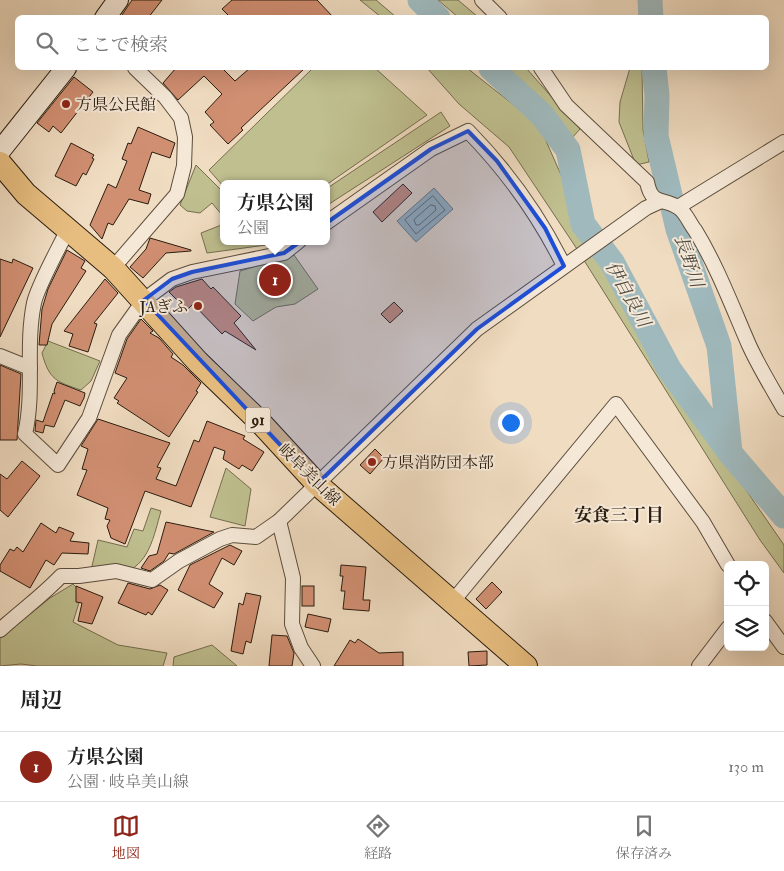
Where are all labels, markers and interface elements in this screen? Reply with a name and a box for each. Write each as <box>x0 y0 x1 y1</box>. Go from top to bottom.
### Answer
search box <box>15 15 769 70</box>
icon: search <box>33 29 61 57</box>
text: ここで検索 <box>73 33 168 57</box>
place label: 方県公民館 <box>76 95 156 115</box>
marker: 方県公民館 <box>60 98 72 110</box>
popup <box>220 180 330 245</box>
text: 方県公園 <box>237 191 313 215</box>
text: 公園 <box>237 218 269 238</box>
water label: 長野川 <box>669 232 709 292</box>
water label: 伊自良川 <box>600 257 656 333</box>
pin: 1 <box>259 261 291 299</box>
place label: JAぎふ <box>138 297 188 318</box>
marker: JAぎふ <box>192 300 204 312</box>
road number: 91 <box>246 408 270 432</box>
your location <box>498 410 524 436</box>
street label: 岐阜美山線 <box>274 439 345 510</box>
place label: 方県消防団本部 <box>382 453 494 473</box>
marker: 方県消防団本部 <box>366 456 378 468</box>
district label: 安食三丁目 <box>574 504 664 527</box>
map controls <box>724 561 769 651</box>
button: locate <box>724 561 769 606</box>
button: layers <box>724 606 769 651</box>
text: 周辺 <box>20 687 62 714</box>
text: 方県公園 <box>67 745 143 769</box>
text: 1 <box>33 757 39 777</box>
text: 130 m <box>728 757 764 777</box>
text: 公園 · 岐阜美山線 <box>67 772 189 792</box>
tab: 地図 <box>112 812 140 862</box>
tab: 経路 <box>364 812 392 862</box>
tab: 保存済み <box>616 812 672 862</box>

